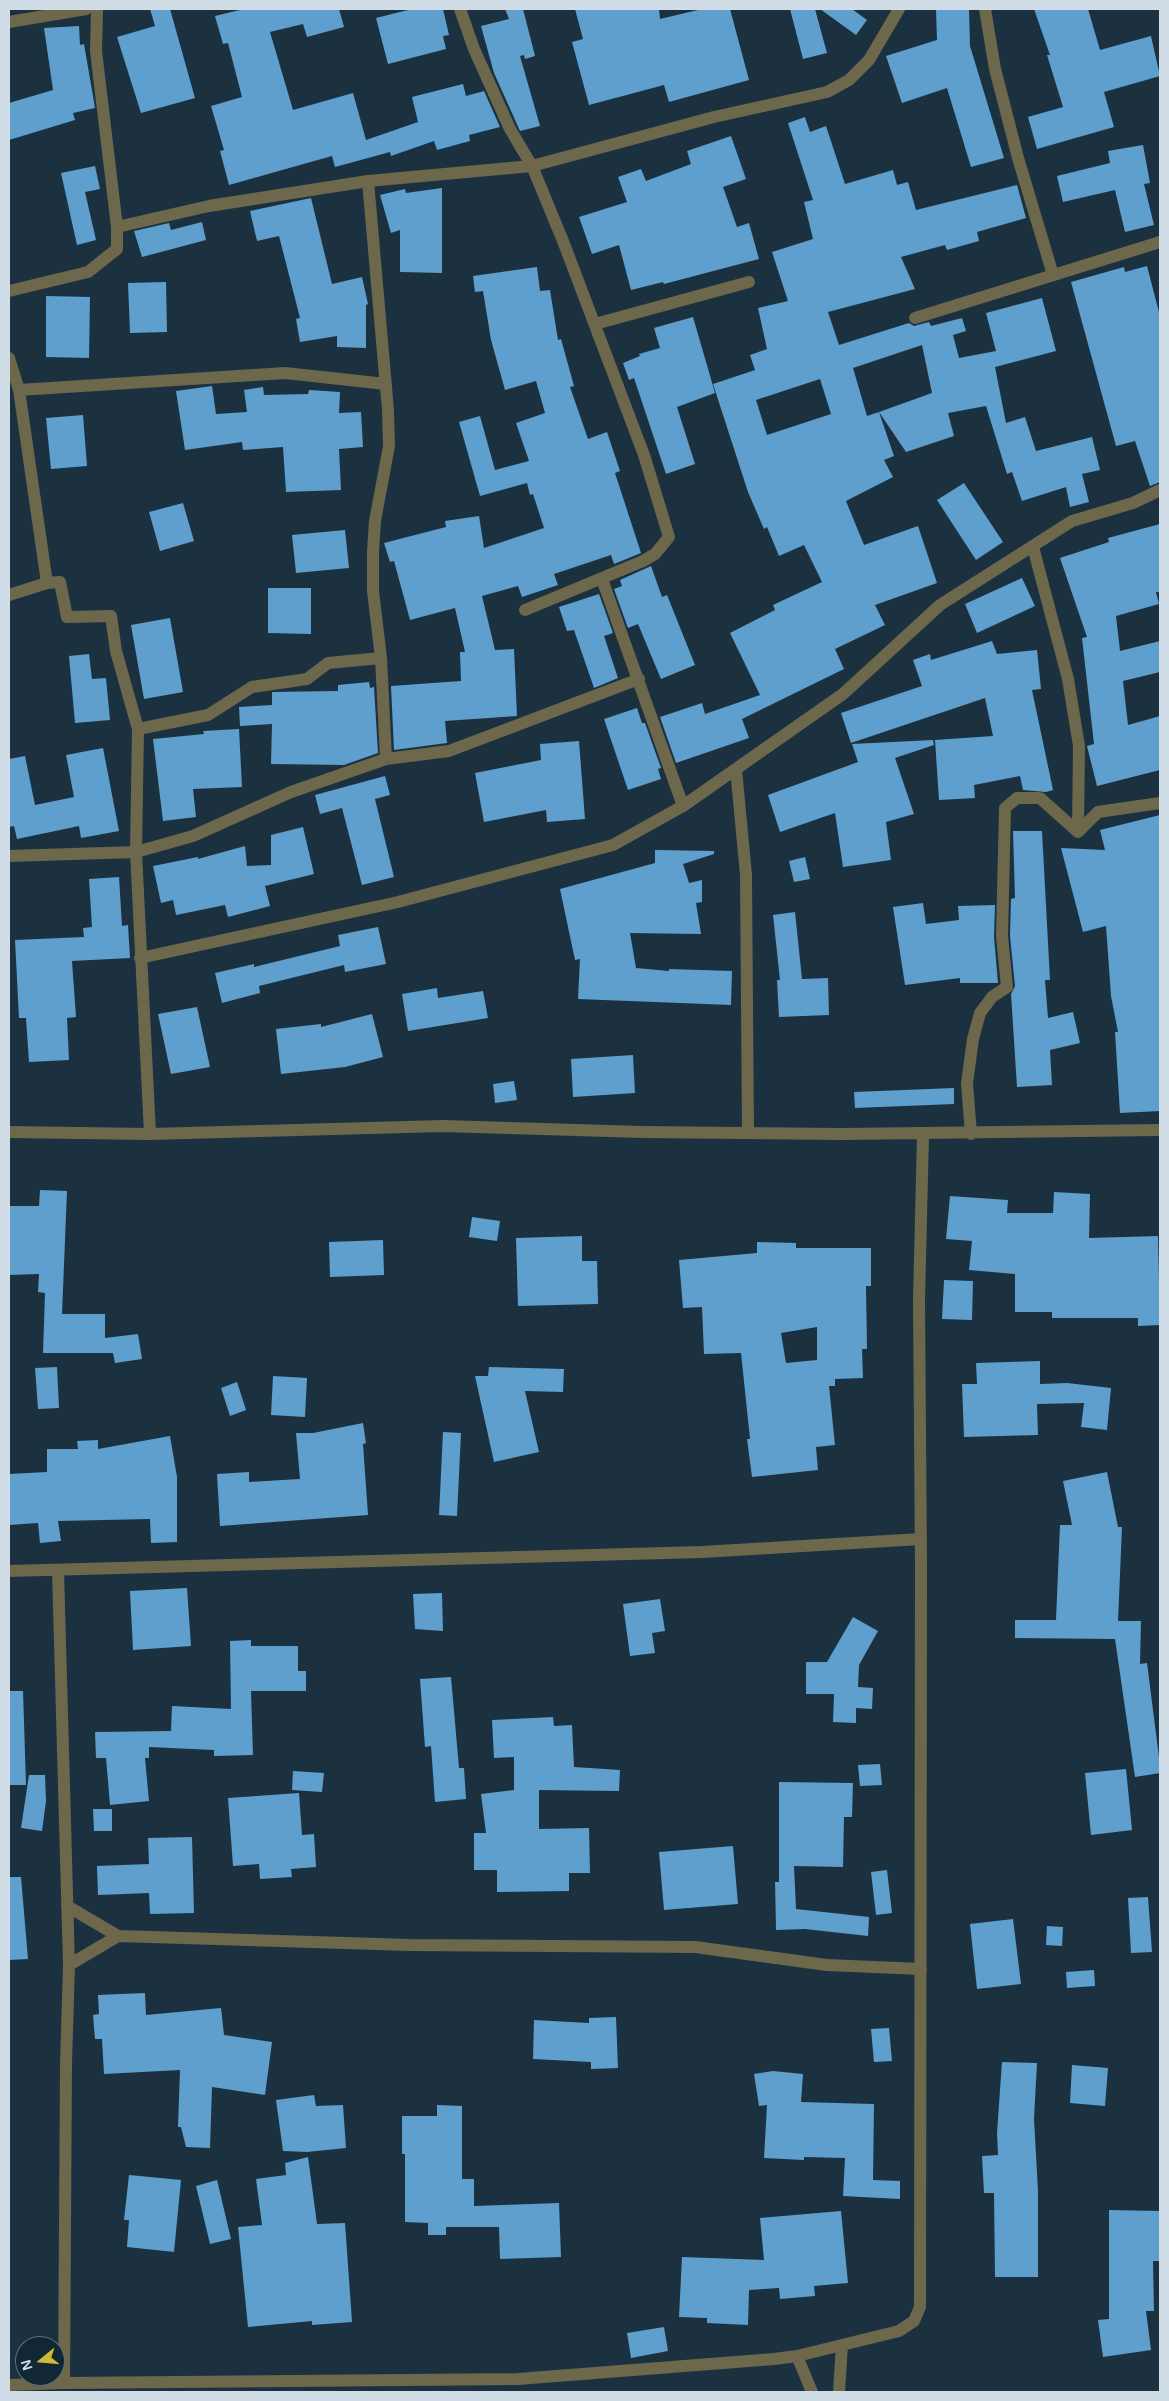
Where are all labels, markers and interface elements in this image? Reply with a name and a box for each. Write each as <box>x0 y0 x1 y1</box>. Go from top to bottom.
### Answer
north arrow <box>15 2336 65 2386</box>
text: N <box>17 2358 36 2372</box>

